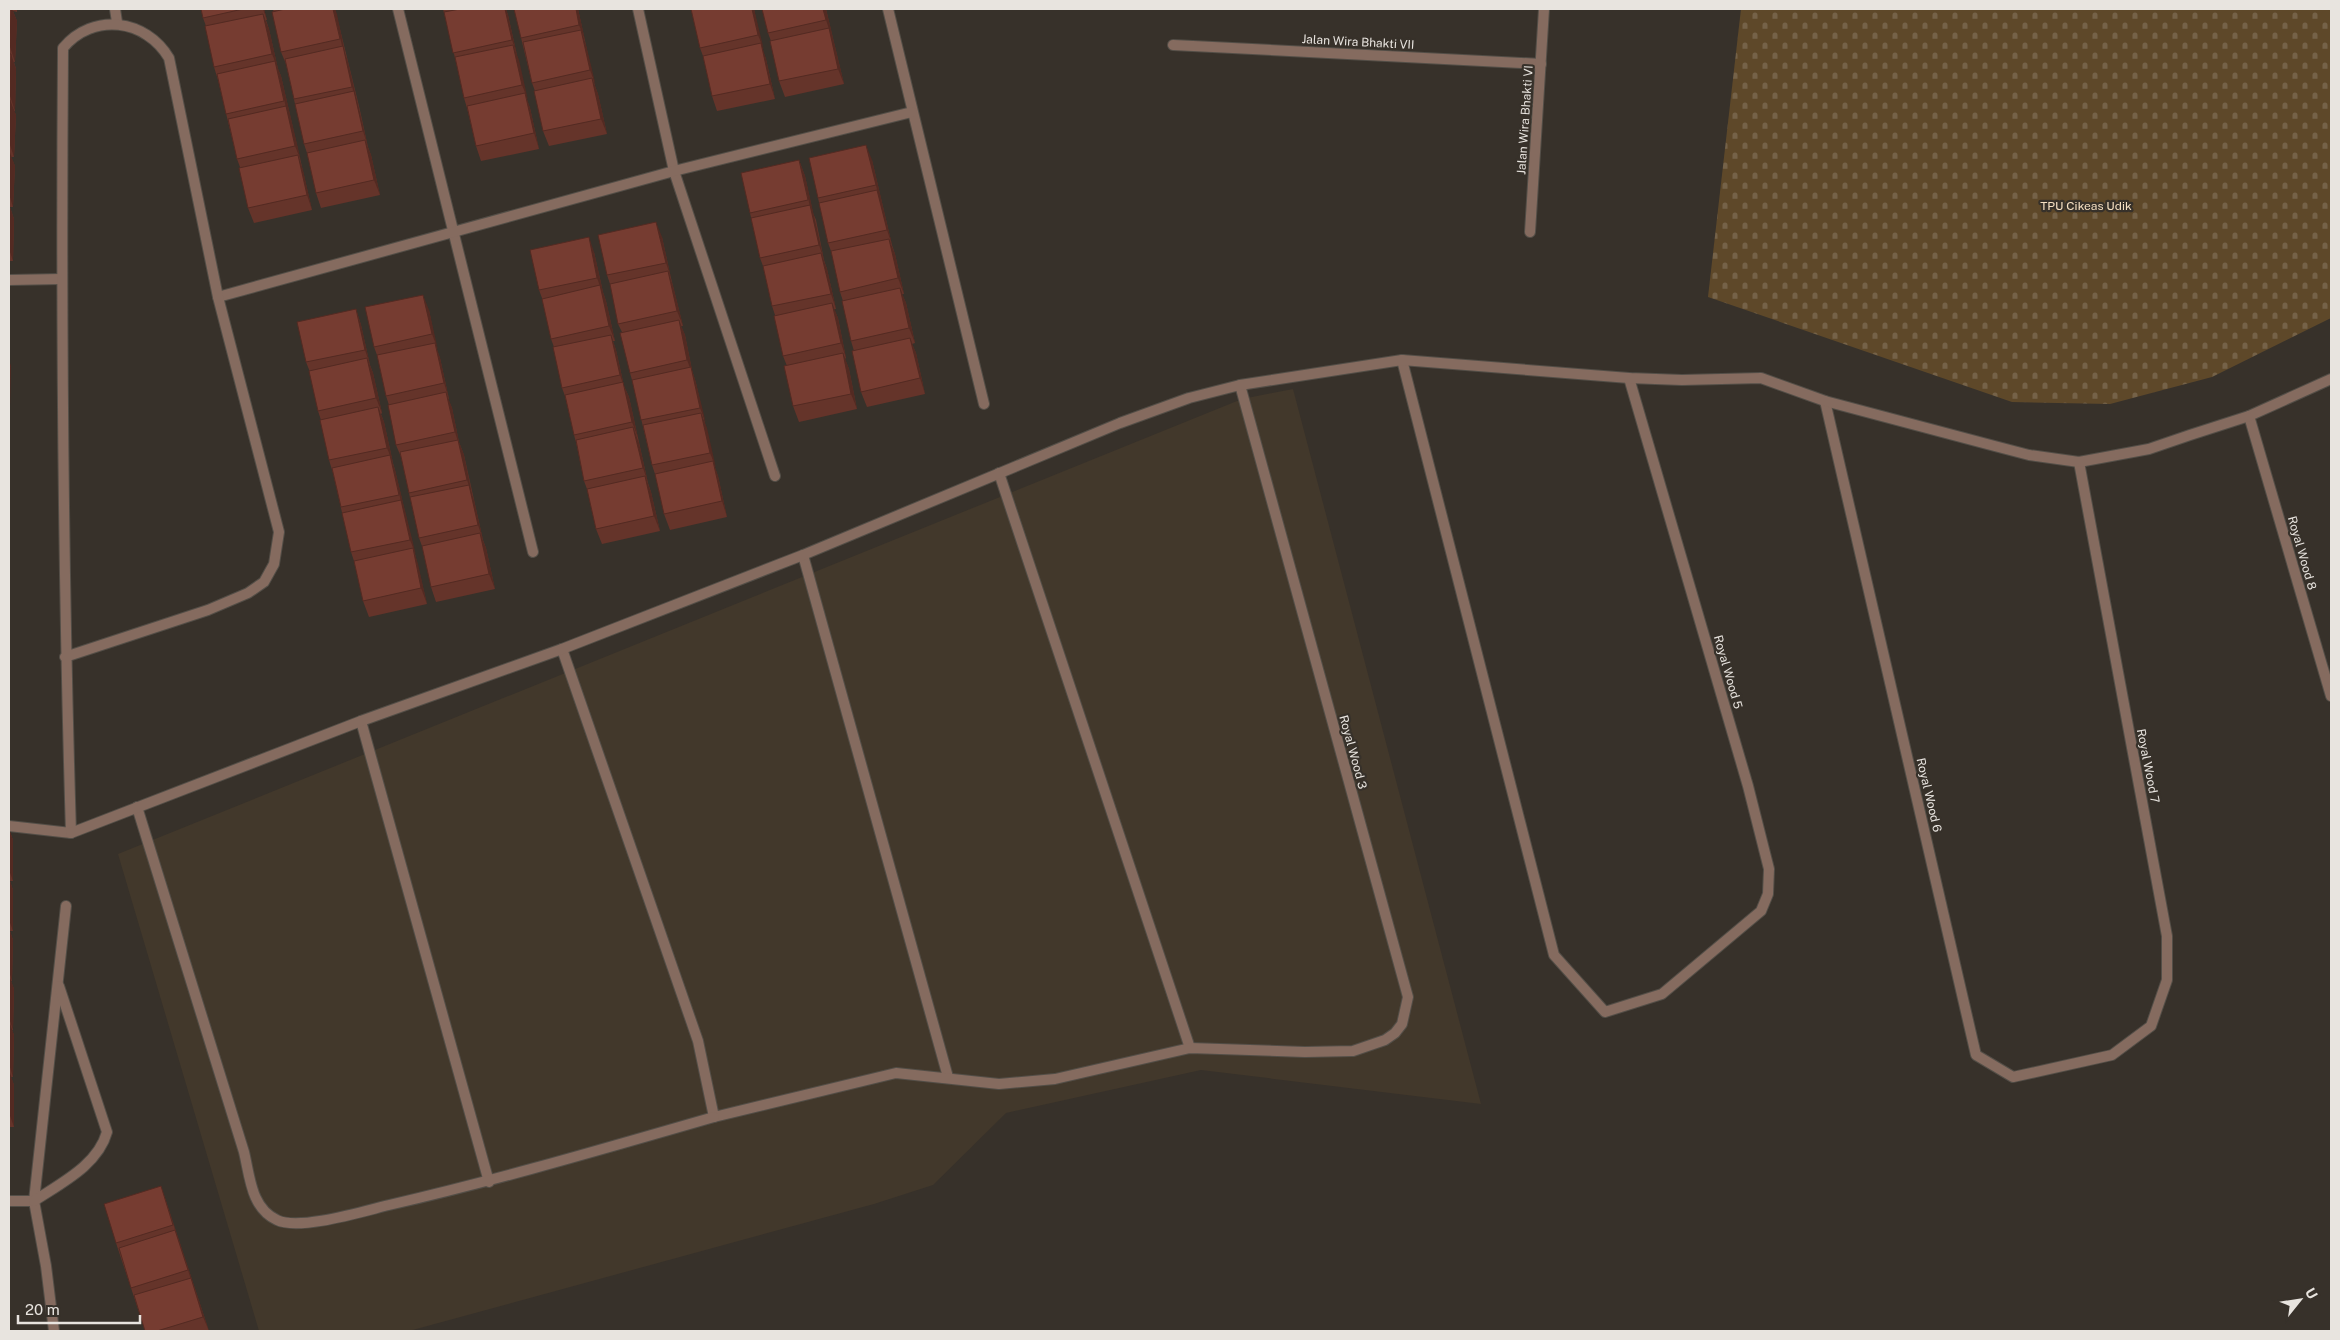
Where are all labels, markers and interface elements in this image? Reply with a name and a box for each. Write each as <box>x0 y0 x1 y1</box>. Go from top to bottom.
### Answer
street label: Jalan Wira Bhakti VII <box>1301 32 1415 52</box>
street label: Jalan Wira Bhakti VI <box>1514 65 1536 175</box>
park label: TPU Cikeas Udik <box>2040 199 2132 213</box>
street label: Royal Wood 8 <box>2285 514 2319 592</box>
street label: Royal Wood 5 <box>1711 634 1745 711</box>
street label: Royal Wood 3 <box>1336 714 1370 790</box>
street label: Royal Wood 7 <box>2134 728 2162 804</box>
street label: Royal Wood 6 <box>1914 756 1944 834</box>
north arrow <box>2275 1275 2325 1325</box>
text: U <box>2302 1285 2321 1302</box>
scale bar <box>18 1292 140 1324</box>
text: 20 m <box>25 1301 60 1318</box>

